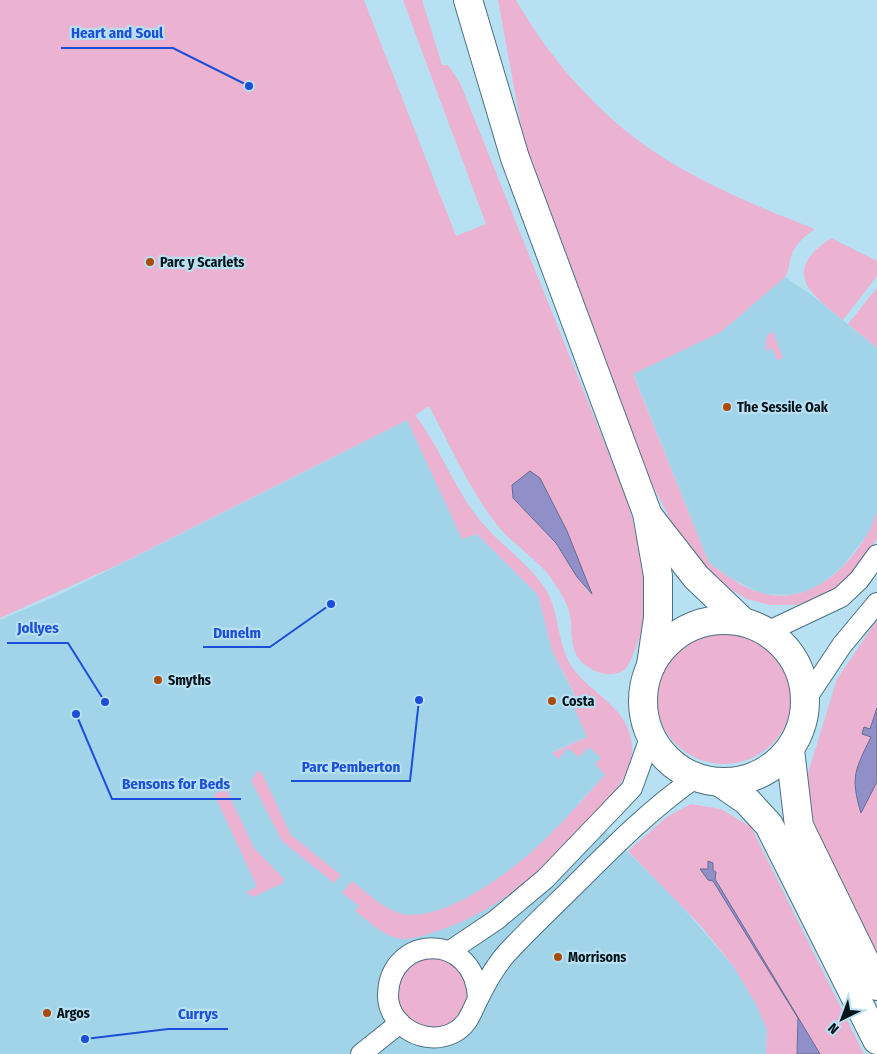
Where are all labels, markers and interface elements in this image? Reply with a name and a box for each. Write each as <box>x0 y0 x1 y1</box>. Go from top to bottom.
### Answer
callout: Heart and Soul <box>61 18 173 48</box>
text: Heart and Soul <box>71 24 164 42</box>
place label: Parc y Scarlets <box>160 254 244 271</box>
marker: Parc y Scarlets <box>144 256 156 268</box>
place label: The Sessile Oak <box>737 399 829 416</box>
marker: The Sessile Oak <box>721 401 733 413</box>
callout: Jollyes <box>7 613 68 643</box>
callout: Dunelm <box>203 617 270 647</box>
text: Jollyes <box>16 619 59 637</box>
text: Dunelm <box>213 624 261 642</box>
place label: Smyths <box>168 672 211 689</box>
marker: Smyths <box>152 674 164 686</box>
place label: Costa <box>562 693 594 710</box>
marker: Costa <box>546 695 558 707</box>
callout: Parc Pemberton <box>291 751 410 781</box>
text: Parc Pemberton <box>302 758 400 776</box>
callout: Bensons for Beds <box>112 769 241 799</box>
text: Bensons for Beds <box>122 775 230 793</box>
place label: Morrisons <box>568 949 627 966</box>
marker: Morrisons <box>552 951 564 963</box>
north arrow <box>817 994 867 1044</box>
callout: Currys <box>168 999 228 1029</box>
place label: Argos <box>56 1005 90 1022</box>
text: Currys <box>178 1005 218 1023</box>
marker: Argos <box>41 1007 53 1019</box>
text: N <box>825 1019 842 1037</box>

